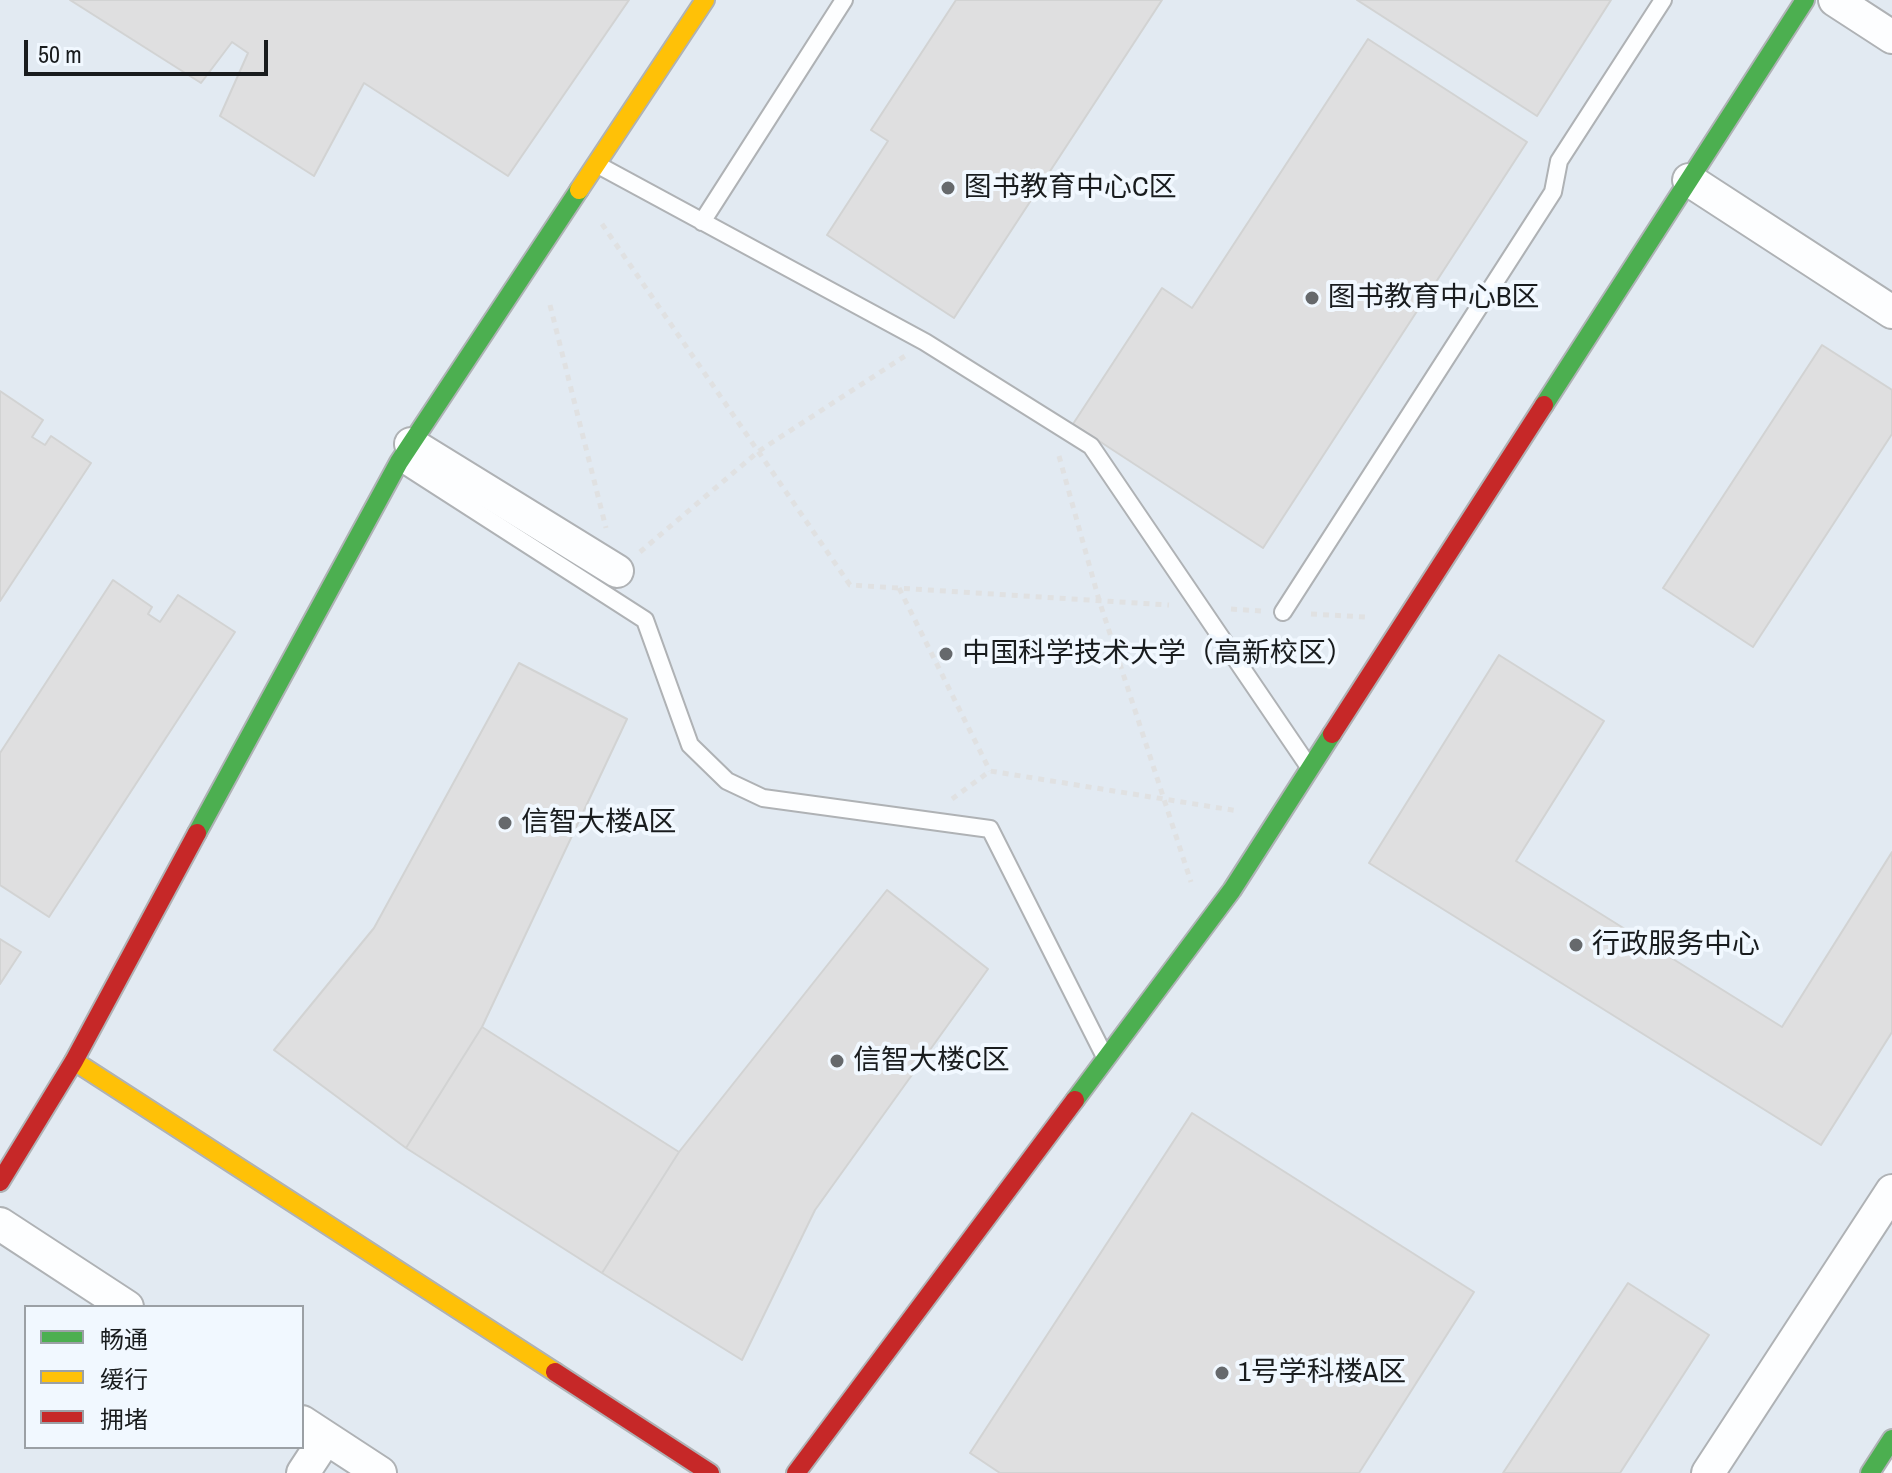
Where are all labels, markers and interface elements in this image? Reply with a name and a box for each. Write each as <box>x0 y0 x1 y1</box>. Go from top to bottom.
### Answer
scale bar <box>28 24 272 74</box>
text: 50 m <box>38 38 82 70</box>
place label: 图书教育中心C区 <box>964 171 1177 205</box>
marker: 图书教育中心C区 <box>939 179 957 197</box>
place label: 图书教育中心B区 <box>1328 281 1539 315</box>
marker: 图书教育中心B区 <box>1303 289 1321 307</box>
place label: 中国科学技术大学（高新校区） <box>962 637 1354 671</box>
marker: 中国科学技术大学（高新校区） <box>937 645 955 663</box>
place label: 信智大楼A区 <box>521 806 676 840</box>
marker: 信智大楼A区 <box>496 814 514 832</box>
place label: 行政服务中心 <box>1592 928 1760 962</box>
marker: 行政服务中心 <box>1567 936 1585 954</box>
place label: 信智大楼C区 <box>853 1044 1010 1078</box>
marker: 信智大楼C区 <box>828 1052 846 1070</box>
legend <box>24 1305 304 1449</box>
text: 畅通 <box>100 1323 148 1355</box>
place label: 1号学科楼A区 <box>1238 1356 1406 1390</box>
text: 缓行 <box>100 1363 148 1395</box>
marker: 1号学科楼A区 <box>1213 1364 1231 1382</box>
text: 拥堵 <box>100 1403 148 1435</box>

